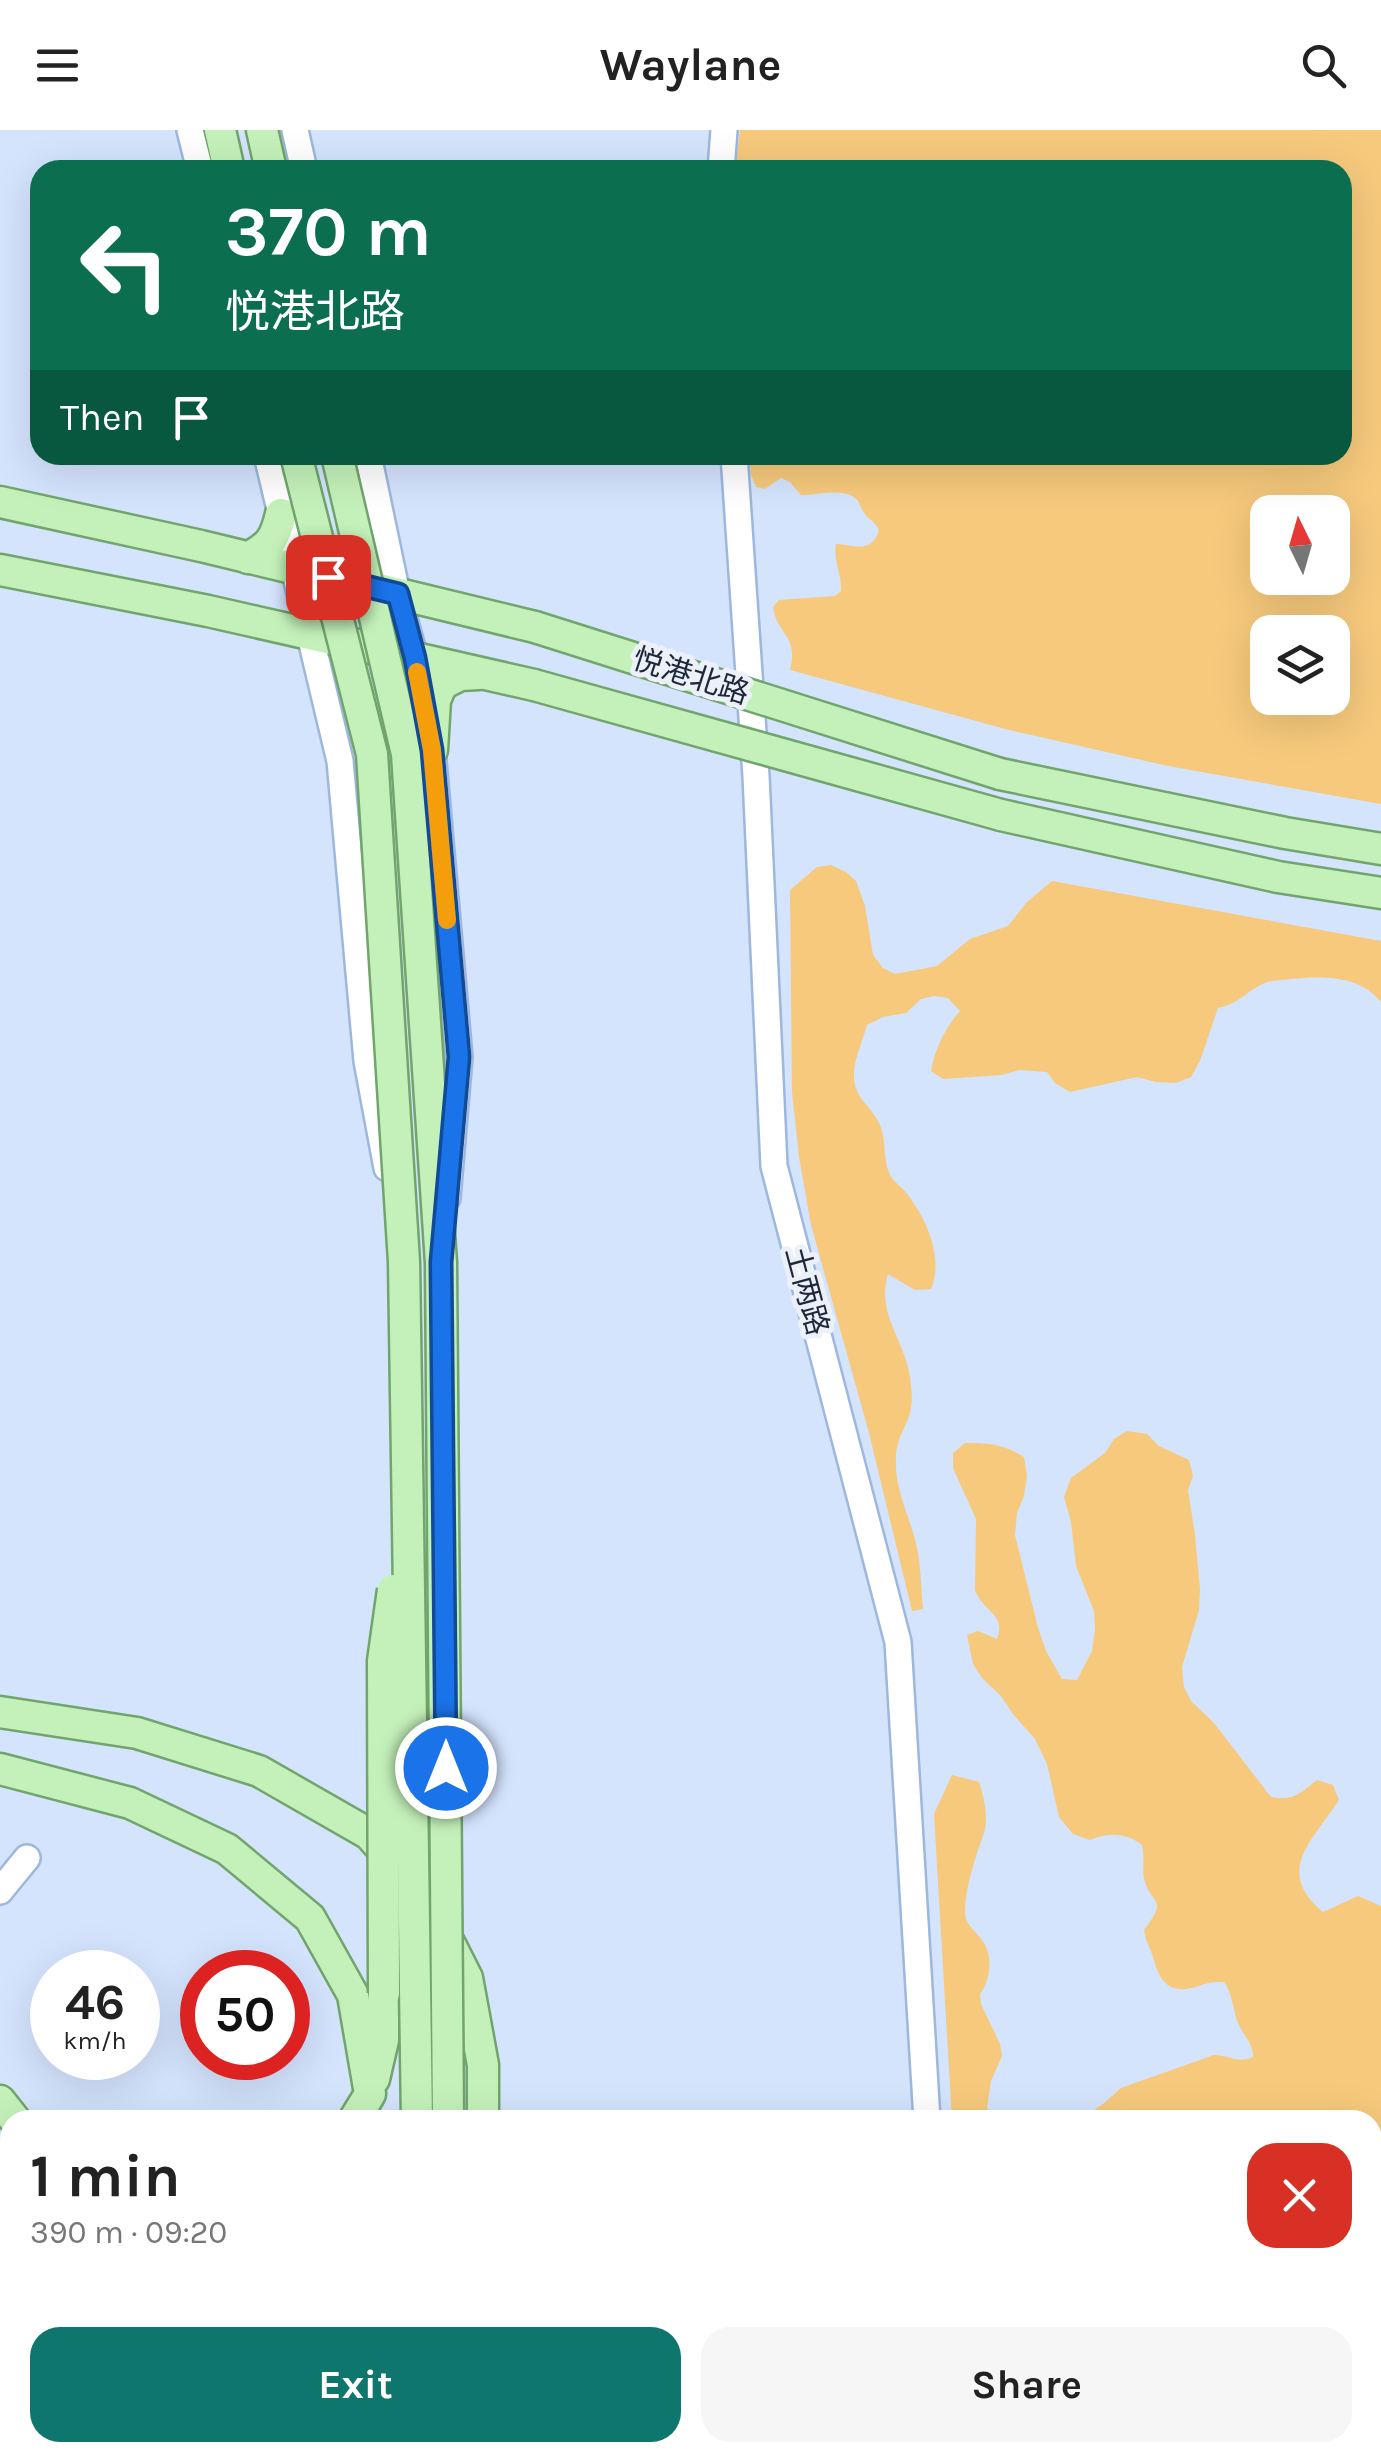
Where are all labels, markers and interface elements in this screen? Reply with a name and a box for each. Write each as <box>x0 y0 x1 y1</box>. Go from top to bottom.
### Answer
icon: menu <box>30 38 85 93</box>
icon: search <box>1296 38 1351 93</box>
text: Waylane <box>600 39 781 91</box>
text: 370 m <box>225 191 432 273</box>
icon: left <box>60 200 190 330</box>
text: 悦港北路 <box>225 286 405 338</box>
icon: arrive <box>164 390 219 445</box>
text: Then <box>60 395 144 440</box>
north arrow <box>1250 495 1350 595</box>
map controls <box>1250 495 1350 715</box>
pin <box>286 535 371 620</box>
icon: arrive <box>301 550 356 605</box>
button: layers <box>1250 615 1350 715</box>
street label: 悦港北路 <box>628 640 754 712</box>
street label: 土两路 <box>778 1243 836 1339</box>
position arrow <box>394 1716 498 1820</box>
speed limit sign: 50 <box>180 1950 310 2080</box>
text: 46 <box>65 1973 125 2032</box>
text: km/h <box>63 2026 127 2055</box>
text: 1 min <box>30 2141 181 2211</box>
button: close <box>1247 2143 1352 2248</box>
text: 390 m · 09:20 <box>30 2214 227 2251</box>
button: Exit <box>30 2327 681 2442</box>
button: Share <box>701 2327 1352 2442</box>

